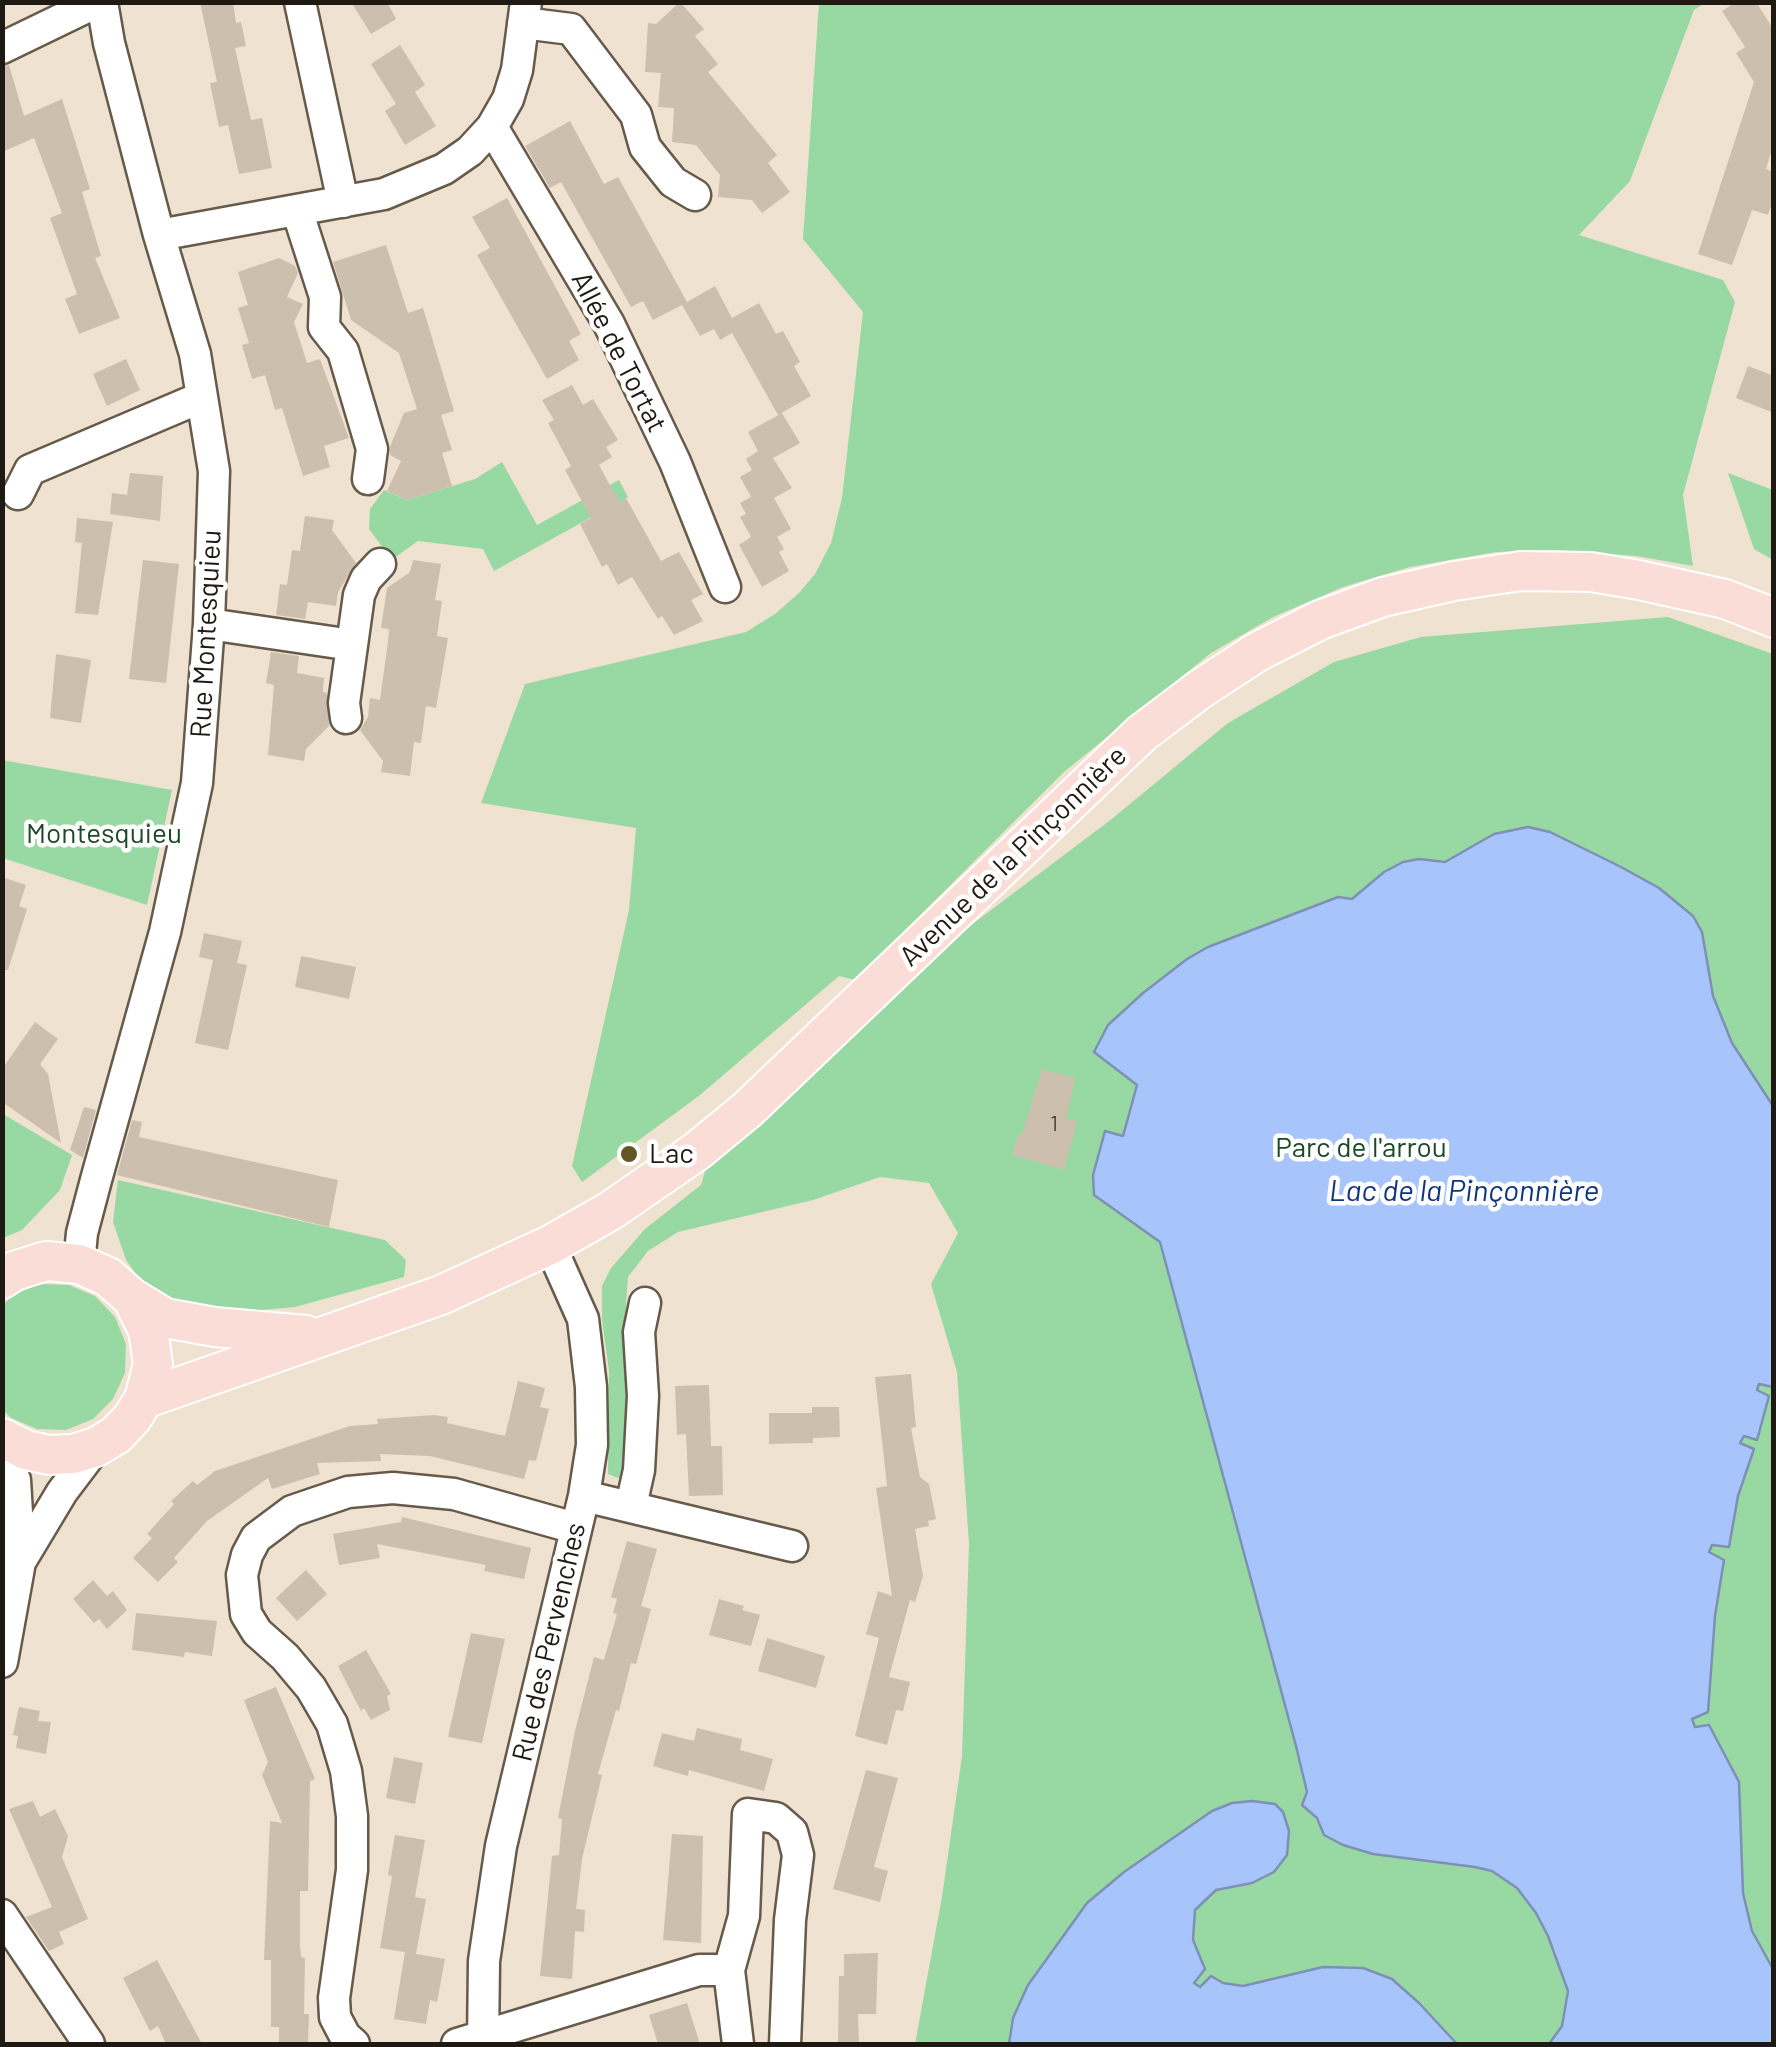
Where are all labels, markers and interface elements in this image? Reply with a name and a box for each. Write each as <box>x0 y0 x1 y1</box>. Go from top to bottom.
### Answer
street label: Allée de Tortat <box>564 266 674 438</box>
street label: Rue Montesquieu <box>184 529 228 739</box>
street label: Avenue de la Pinçonnière <box>893 739 1133 973</box>
park label: Montesquieu <box>26 817 182 851</box>
house number: 1 <box>1050 1111 1058 1137</box>
park label: Parc de l'arrou <box>1275 1131 1447 1165</box>
place label: Lac <box>649 1137 694 1171</box>
marker: Lac <box>618 1143 640 1165</box>
water label: Lac de la Pinçonnière <box>1329 1173 1599 1209</box>
street label: Rue des Pervenches <box>505 1519 593 1765</box>

